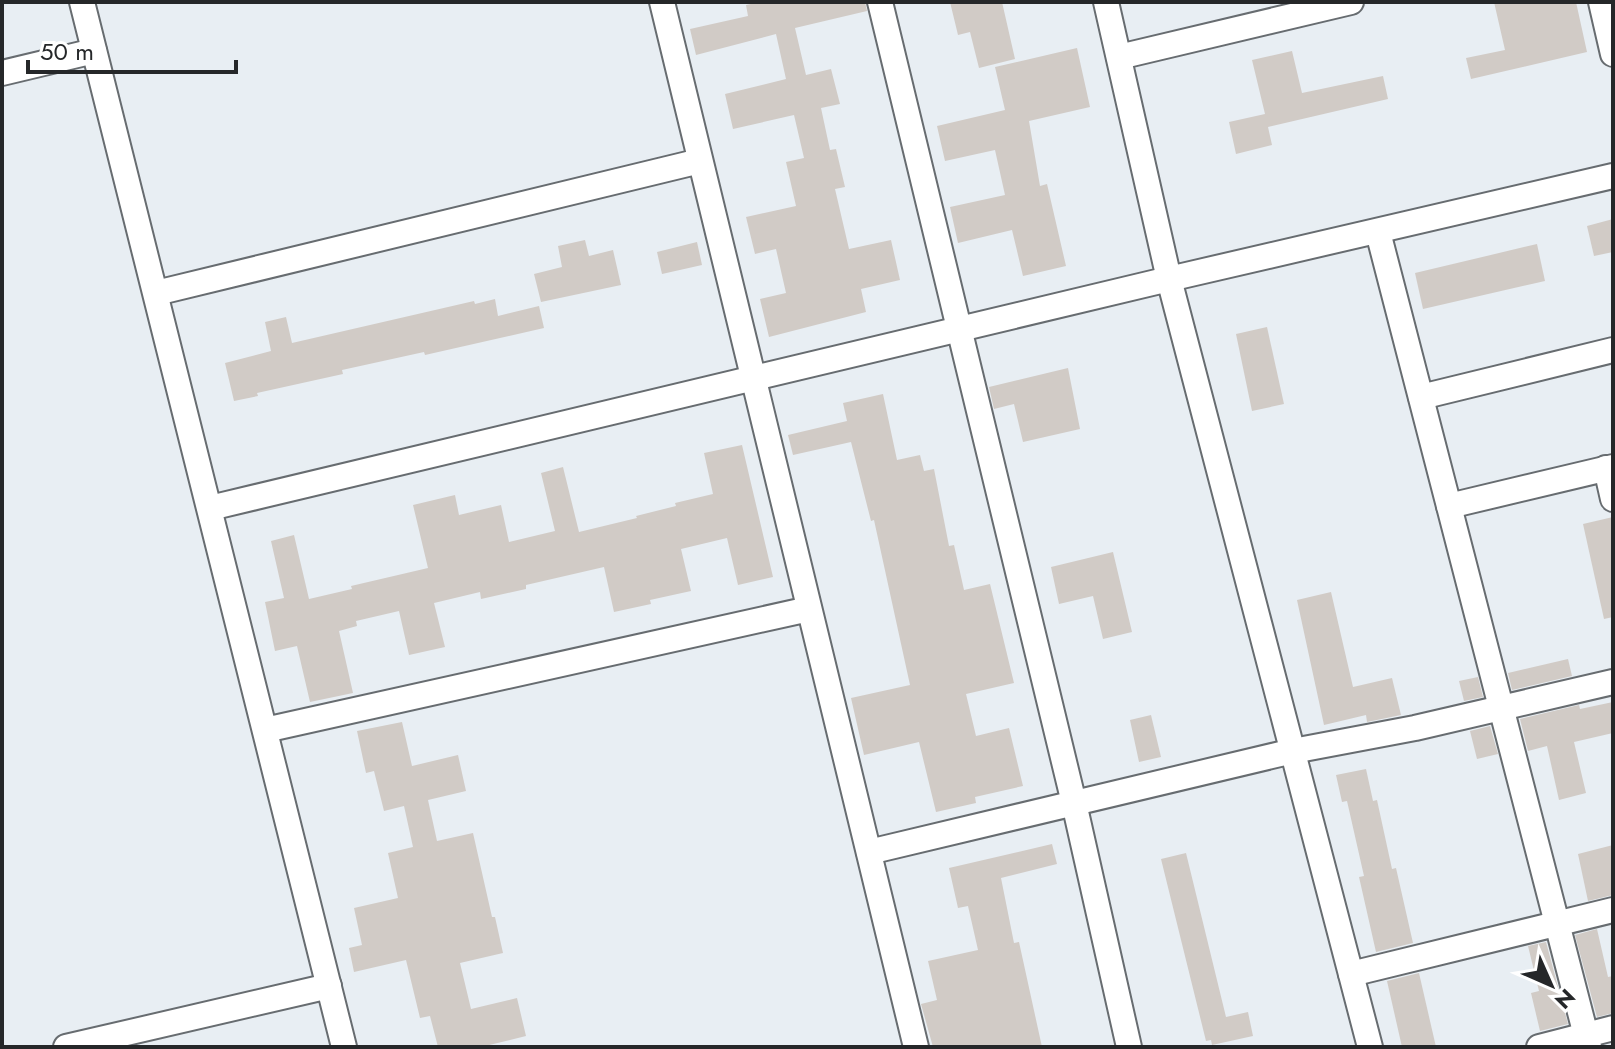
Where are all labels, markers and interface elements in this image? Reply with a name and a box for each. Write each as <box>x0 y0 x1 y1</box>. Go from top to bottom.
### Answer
scale bar <box>28 24 236 74</box>
text: 50 m <box>40 34 94 69</box>
north arrow <box>1511 945 1591 1025</box>
text: N <box>1548 982 1583 1017</box>

